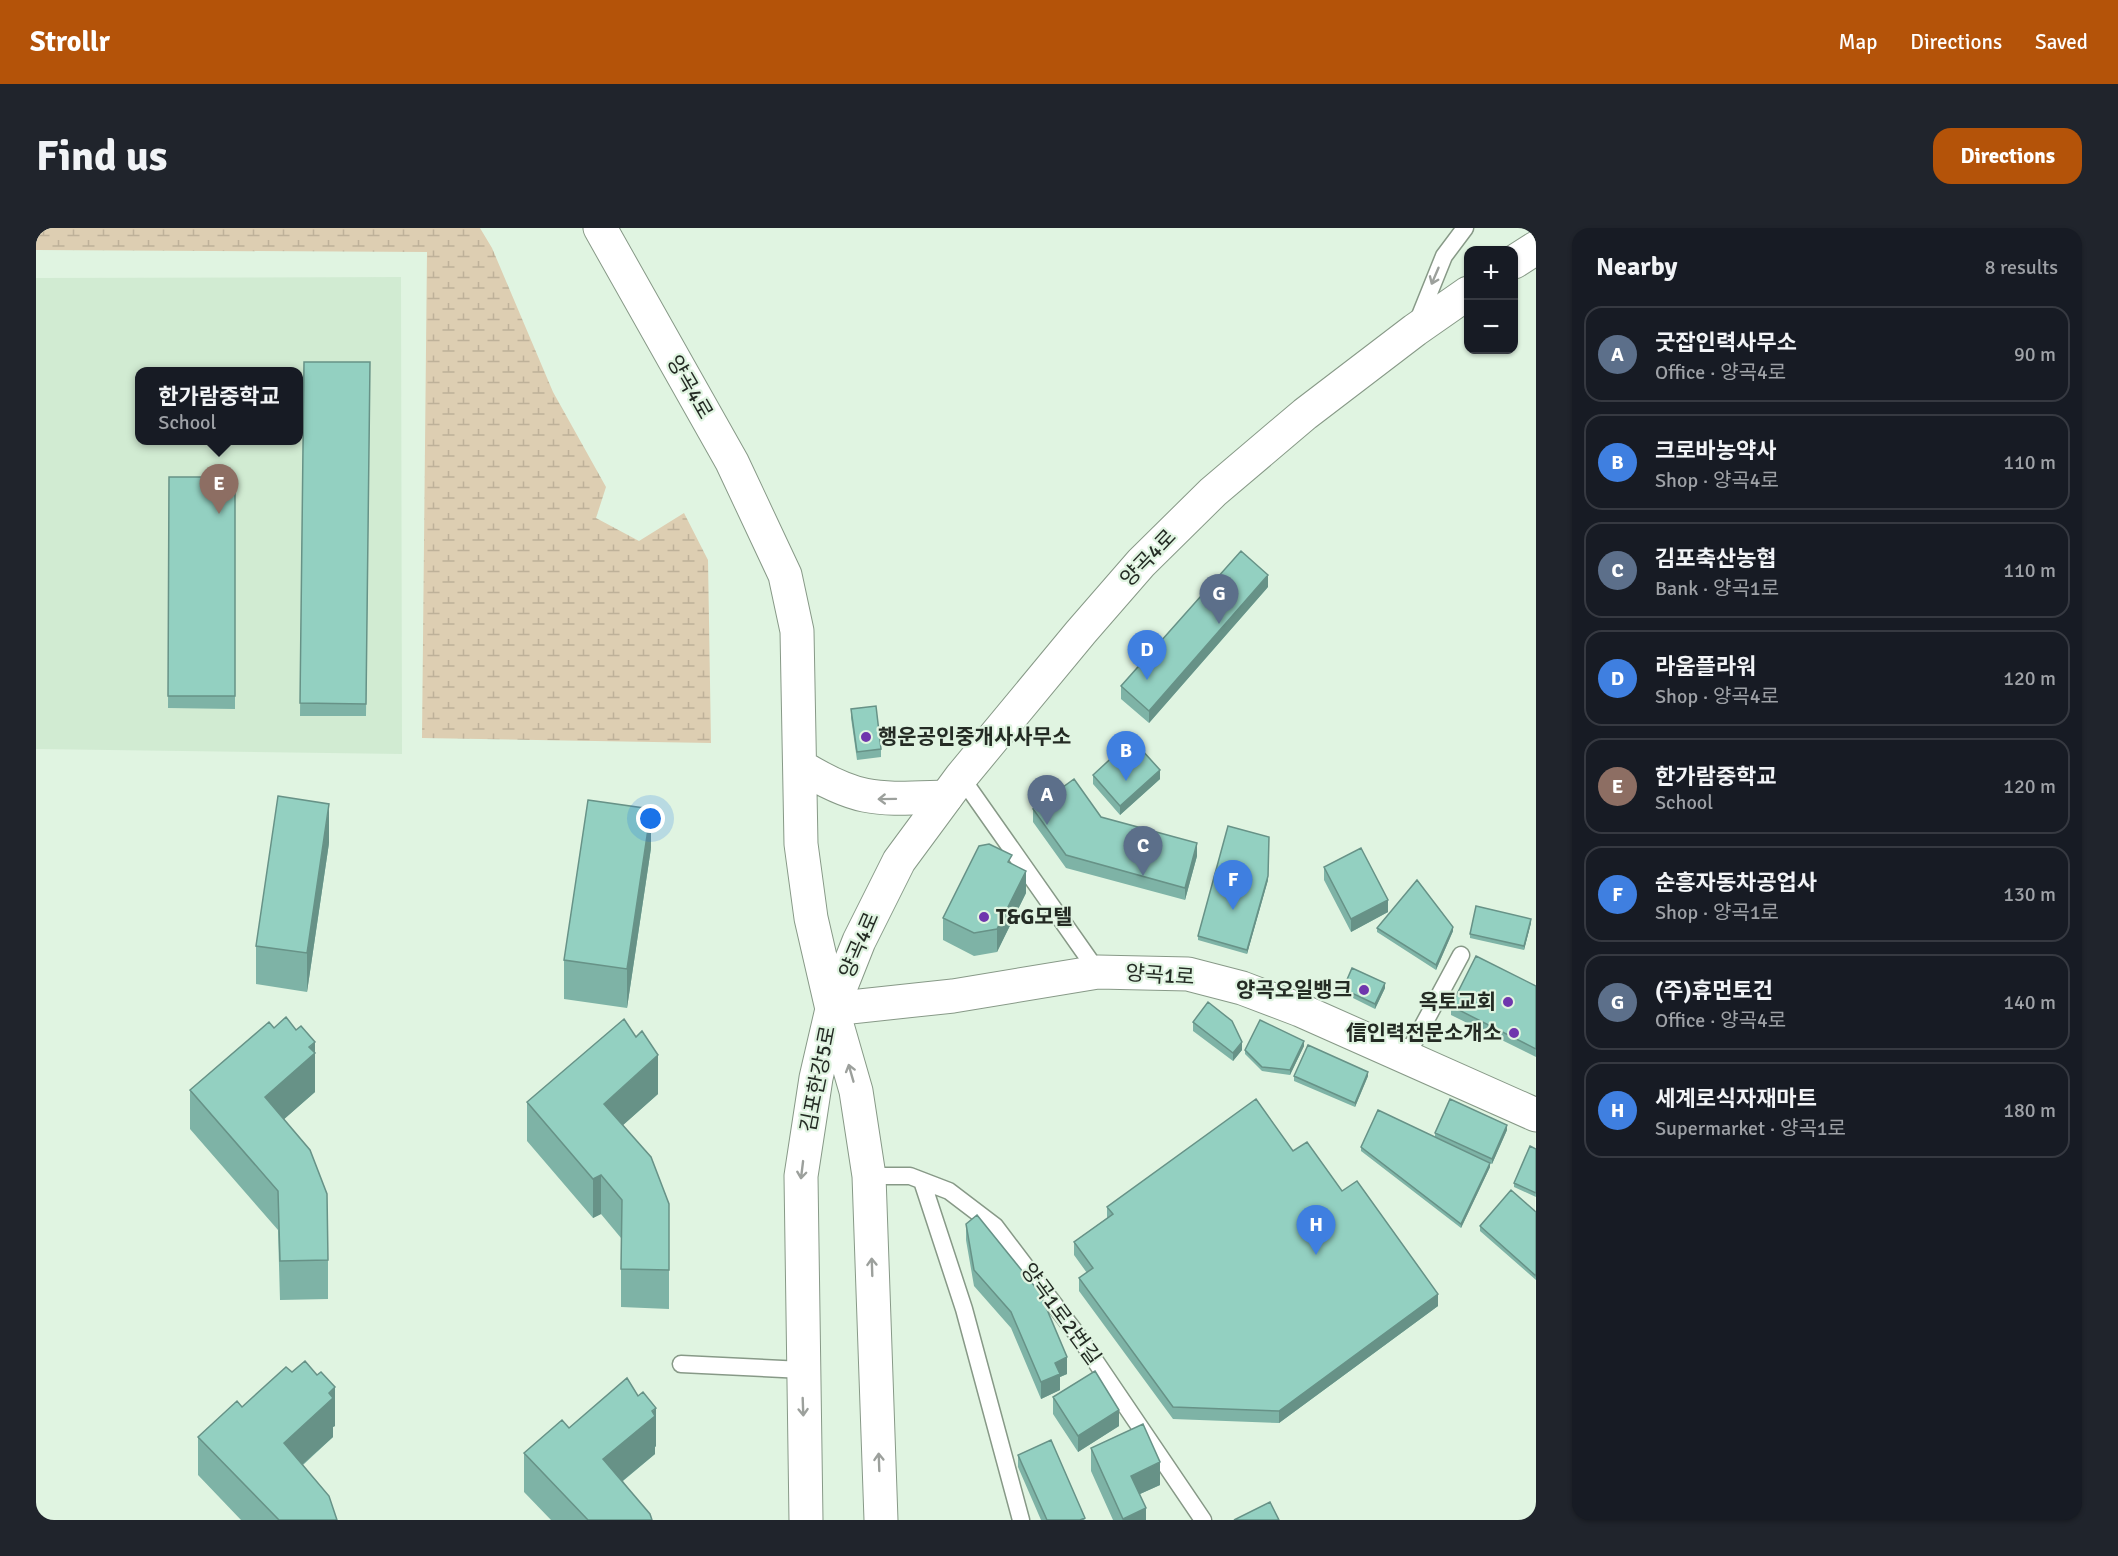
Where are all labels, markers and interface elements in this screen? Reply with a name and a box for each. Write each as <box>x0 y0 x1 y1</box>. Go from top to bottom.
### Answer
text: Strollr <box>30 25 110 59</box>
text: Map <box>1839 29 1877 55</box>
text: Directions <box>1910 29 2002 55</box>
text: Saved <box>2035 29 2088 55</box>
button: Directions <box>1933 128 2082 184</box>
text: Find us <box>36 131 167 182</box>
map controls <box>1464 246 1518 354</box>
button: + <box>1464 246 1518 300</box>
text: Nearby <box>1596 251 1677 283</box>
text: 8 results <box>1985 255 2058 280</box>
one-way arrow <box>1429 267 1441 285</box>
button: − <box>1464 300 1518 354</box>
text: 굿잡인력사무소 <box>1655 329 1797 356</box>
text: A <box>1611 342 1624 367</box>
text: 90 m <box>2014 342 2056 367</box>
street label: 양곡4로 <box>661 350 719 424</box>
text: Office · 양곡4로 <box>1655 360 1786 385</box>
popup <box>135 367 303 445</box>
text: 한가람중학교 <box>158 383 280 410</box>
text: School <box>158 410 216 435</box>
text: 크로바농약사 <box>1655 437 1776 464</box>
text: B <box>1611 450 1624 475</box>
text: 110 m <box>2003 450 2056 475</box>
pin: E <box>200 464 238 514</box>
text: Shop · 양곡4로 <box>1655 468 1779 493</box>
street label: 양곡4로 <box>1115 524 1181 592</box>
text: 김포축산농협 <box>1655 545 1776 572</box>
text: C <box>1611 558 1624 583</box>
text: 110 m <box>2003 558 2056 583</box>
pin: G <box>1200 574 1238 624</box>
text: Bank · 양곡1로 <box>1655 576 1779 601</box>
pin: D <box>1128 630 1166 680</box>
text: 라움플라워 <box>1655 653 1756 680</box>
text: D <box>1611 666 1624 691</box>
text: 120 m <box>2003 666 2056 691</box>
text: Shop · 양곡4로 <box>1655 684 1779 709</box>
place label: 행운공인중개사사무소 <box>878 724 1071 750</box>
marker: 행운공인중개사사무소 <box>859 730 873 744</box>
pin: B <box>1106 732 1146 781</box>
text: 한가람중학교 <box>1655 763 1776 790</box>
text: E <box>1612 774 1623 799</box>
text: 120 m <box>2003 774 2056 799</box>
pin: A <box>1028 776 1066 825</box>
text: School <box>1655 790 1713 815</box>
one-way arrow <box>878 793 898 805</box>
your location <box>636 804 665 833</box>
pin: C <box>1124 826 1162 876</box>
pin: F <box>1214 860 1252 910</box>
text: 순흥자동차공업사 <box>1655 869 1817 896</box>
text: F <box>1612 882 1623 907</box>
text: 130 m <box>2003 882 2056 907</box>
text: Shop · 양곡1로 <box>1655 900 1779 925</box>
place label: T&G모텔 <box>996 904 1073 930</box>
street label: 양곡4로 <box>833 908 885 982</box>
marker: T&G모텔 <box>977 910 991 924</box>
street label: 양곡1로 <box>1125 960 1195 990</box>
place label: 양곡오일뱅크 <box>1236 977 1352 1003</box>
text: (주)휴먼토건 <box>1655 977 1773 1004</box>
marker: 양곡오일뱅크 <box>1357 983 1371 997</box>
place label: 옥토교회 <box>1419 989 1496 1015</box>
text: G <box>1611 990 1624 1015</box>
text: 140 m <box>2003 990 2056 1015</box>
marker: 옥토교회 <box>1501 995 1515 1009</box>
text: Office · 양곡4로 <box>1655 1008 1786 1033</box>
place label: 信인력전문소개소 <box>1346 1020 1502 1046</box>
street label: 김포한강5로 <box>795 1024 841 1134</box>
marker: 信인력전문소개소 <box>1507 1026 1521 1040</box>
one-way arrow <box>845 1064 856 1083</box>
text: 세계로식자재마트 <box>1655 1085 1817 1112</box>
text: H <box>1611 1098 1624 1123</box>
text: 180 m <box>2003 1098 2056 1123</box>
text: Supermarket · 양곡1로 <box>1655 1116 1846 1141</box>
one-way arrow <box>796 1160 807 1179</box>
pin: H <box>1296 1206 1336 1255</box>
one-way arrow <box>866 1257 878 1277</box>
street label: 양곡1로2번길 <box>1015 1258 1107 1370</box>
one-way arrow <box>797 1396 809 1416</box>
one-way arrow <box>873 1452 884 1472</box>

